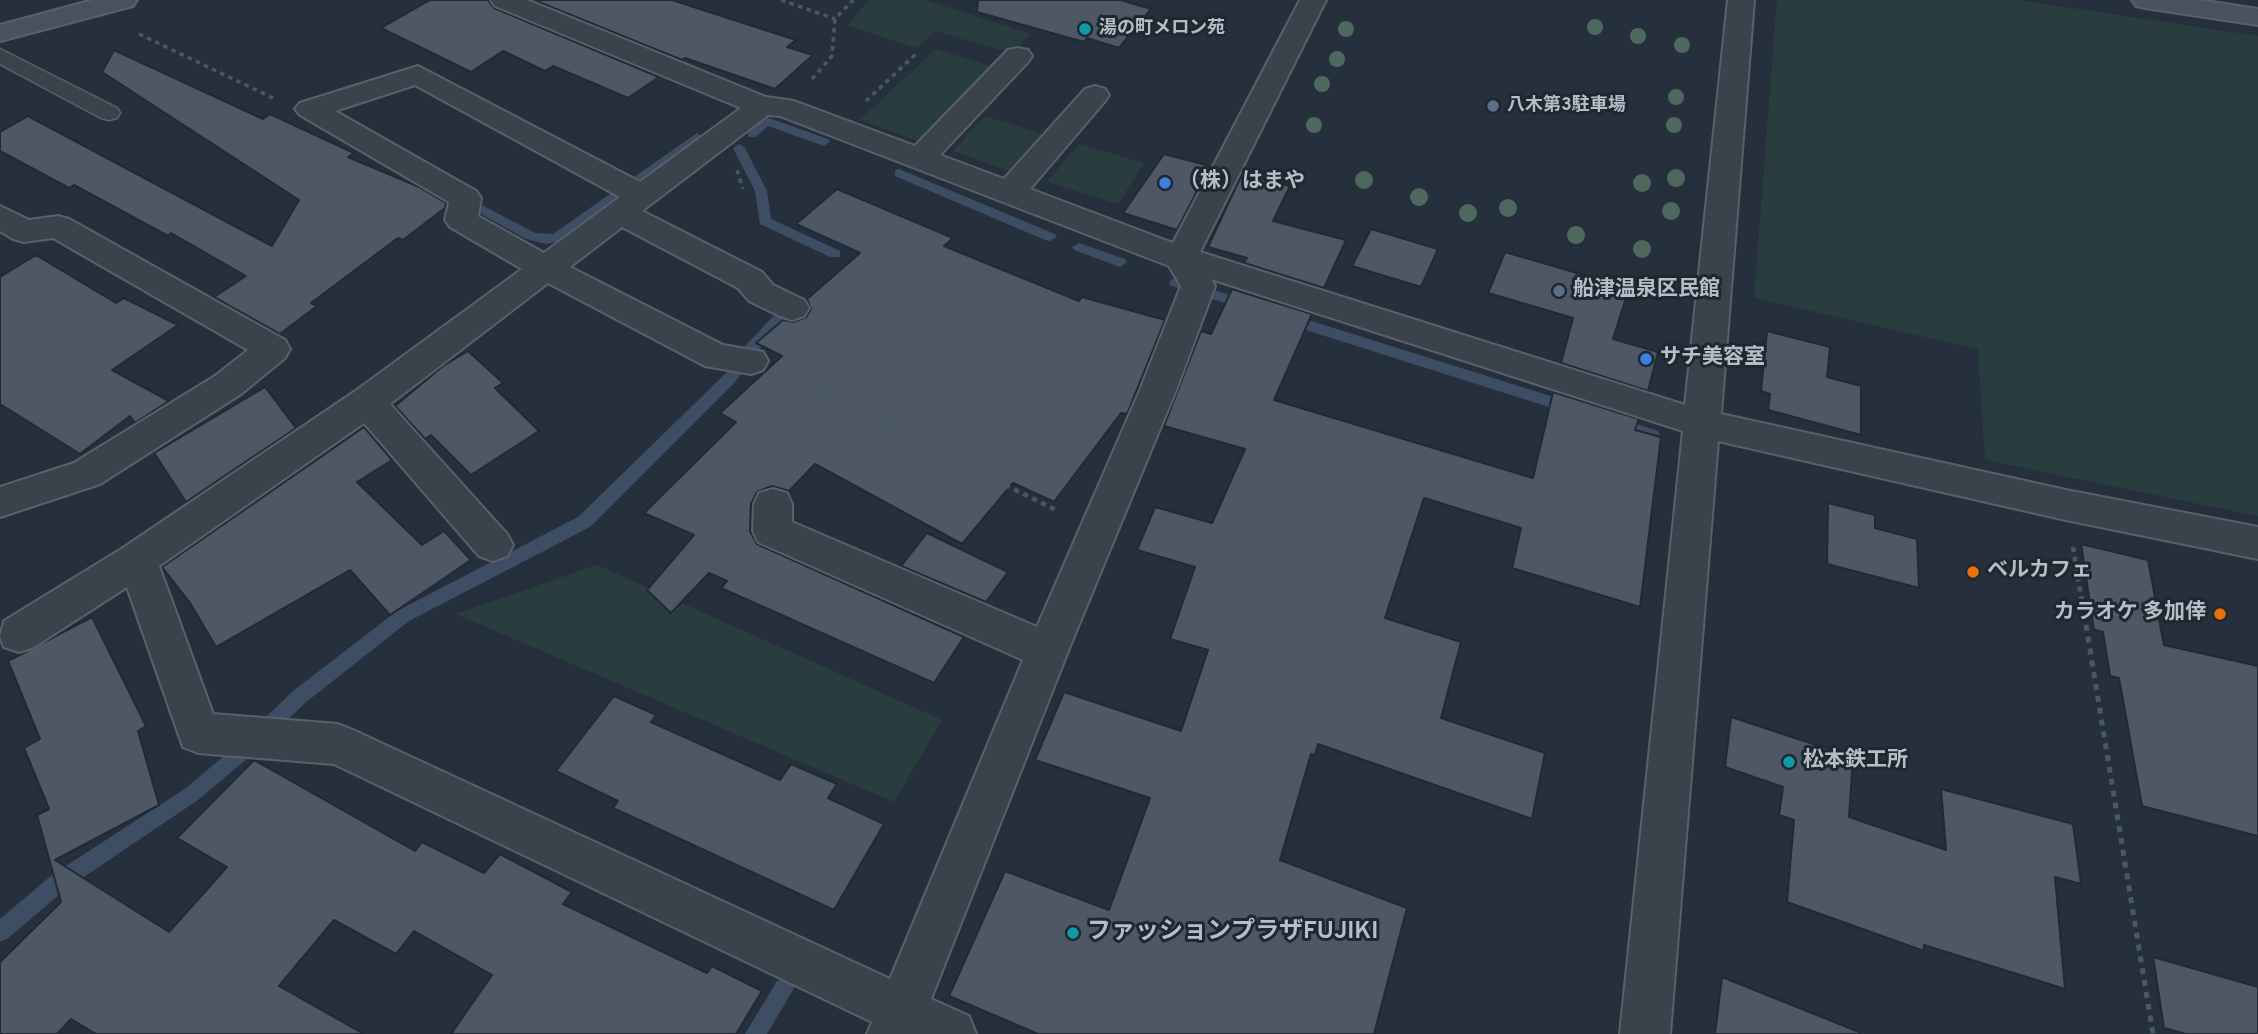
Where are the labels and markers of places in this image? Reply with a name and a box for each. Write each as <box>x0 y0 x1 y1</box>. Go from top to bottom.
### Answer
place label: 湯の町メロン苑 <box>1099 18 1225 40</box>
marker: 湯の町メロン苑 <box>1077 21 1093 37</box>
place label: 八木第3駐車場 <box>1507 95 1626 117</box>
marker: 八木第3駐車場 <box>1485 98 1501 114</box>
place label: （株）はまや <box>1179 170 1305 196</box>
marker: （株）はまや <box>1157 175 1173 191</box>
place label: 船津温泉区民館 <box>1573 278 1720 304</box>
marker: 船津温泉区民館 <box>1551 283 1567 299</box>
place label: サチ美容室 <box>1660 346 1765 372</box>
marker: サチ美容室 <box>1638 351 1654 367</box>
place label: ベルカフェ <box>1987 559 2092 585</box>
marker: ベルカフェ <box>1965 564 1981 580</box>
place label: カラオケ 多加倖 <box>2054 601 2206 627</box>
marker: カラオケ 多加倖 <box>2212 606 2228 622</box>
place label: 松本鉄工所 <box>1803 749 1908 775</box>
marker: 松本鉄工所 <box>1781 754 1797 770</box>
place label: ファッションプラザFUJIKI <box>1087 919 1378 947</box>
marker: ファッションプラザFUJIKI <box>1065 925 1081 941</box>

